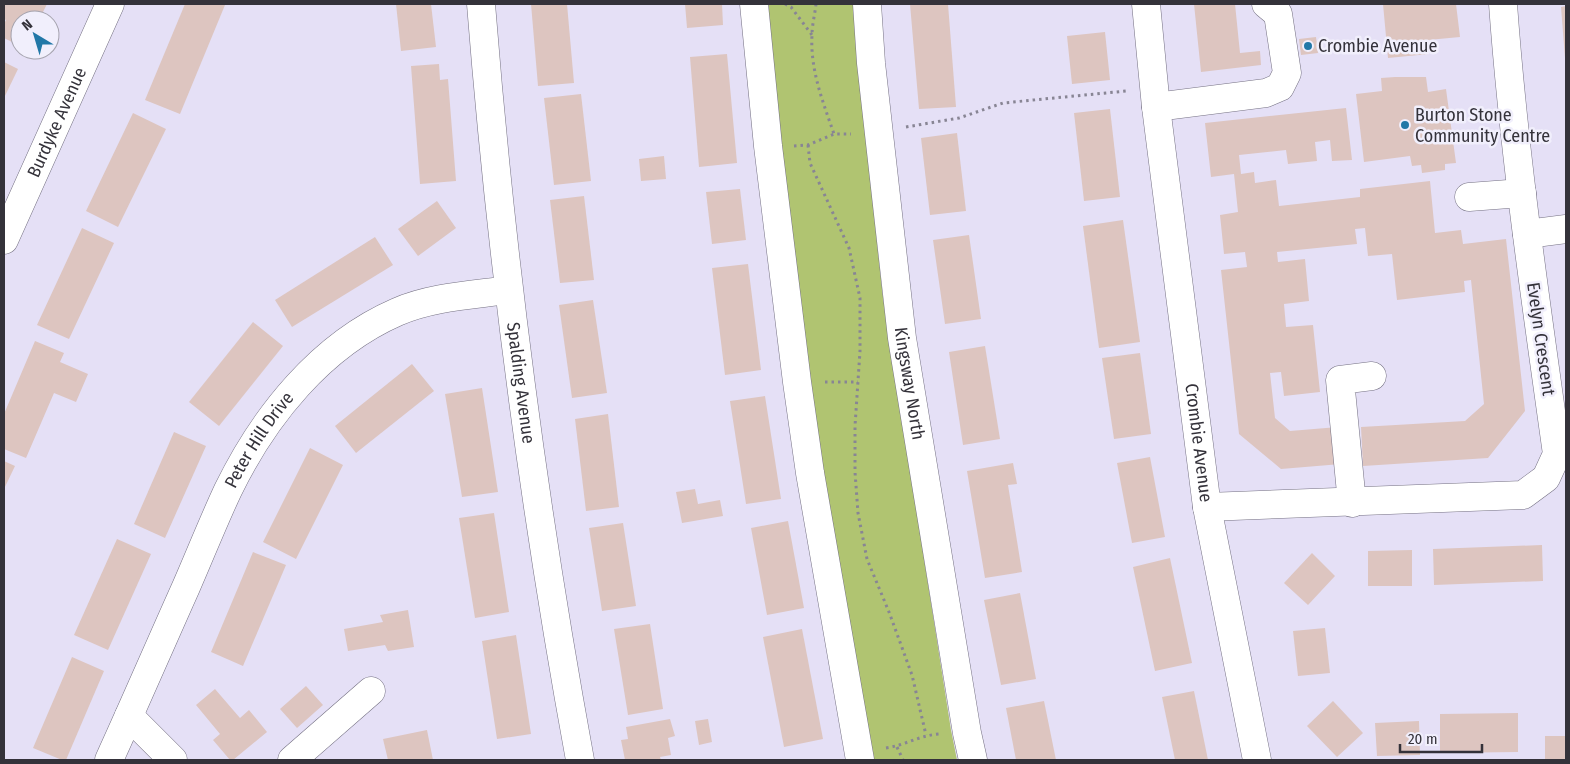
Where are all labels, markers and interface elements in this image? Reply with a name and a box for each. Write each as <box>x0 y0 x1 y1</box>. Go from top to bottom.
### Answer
north arrow <box>10 10 60 60</box>
text: N <box>19 16 36 34</box>
place label: Crombie Avenue <box>1318 35 1437 57</box>
marker: Crombie Avenue <box>1302 40 1314 52</box>
street label: Burdyke Avenue <box>23 64 91 181</box>
place label: Burton Stone Community Centre <box>1415 104 1550 147</box>
marker: Burton Stone Community Centre <box>1399 119 1411 131</box>
street label: Evelyn Crescent <box>1522 281 1560 397</box>
street label: Spalding Avenue <box>502 321 540 445</box>
street label: Kingsway North <box>890 326 930 442</box>
street label: Crombie Avenue <box>1180 382 1217 503</box>
street label: Peter Hill Drive <box>220 387 298 492</box>
scale bar <box>1400 722 1482 754</box>
text: 20 m <box>1408 730 1438 748</box>

